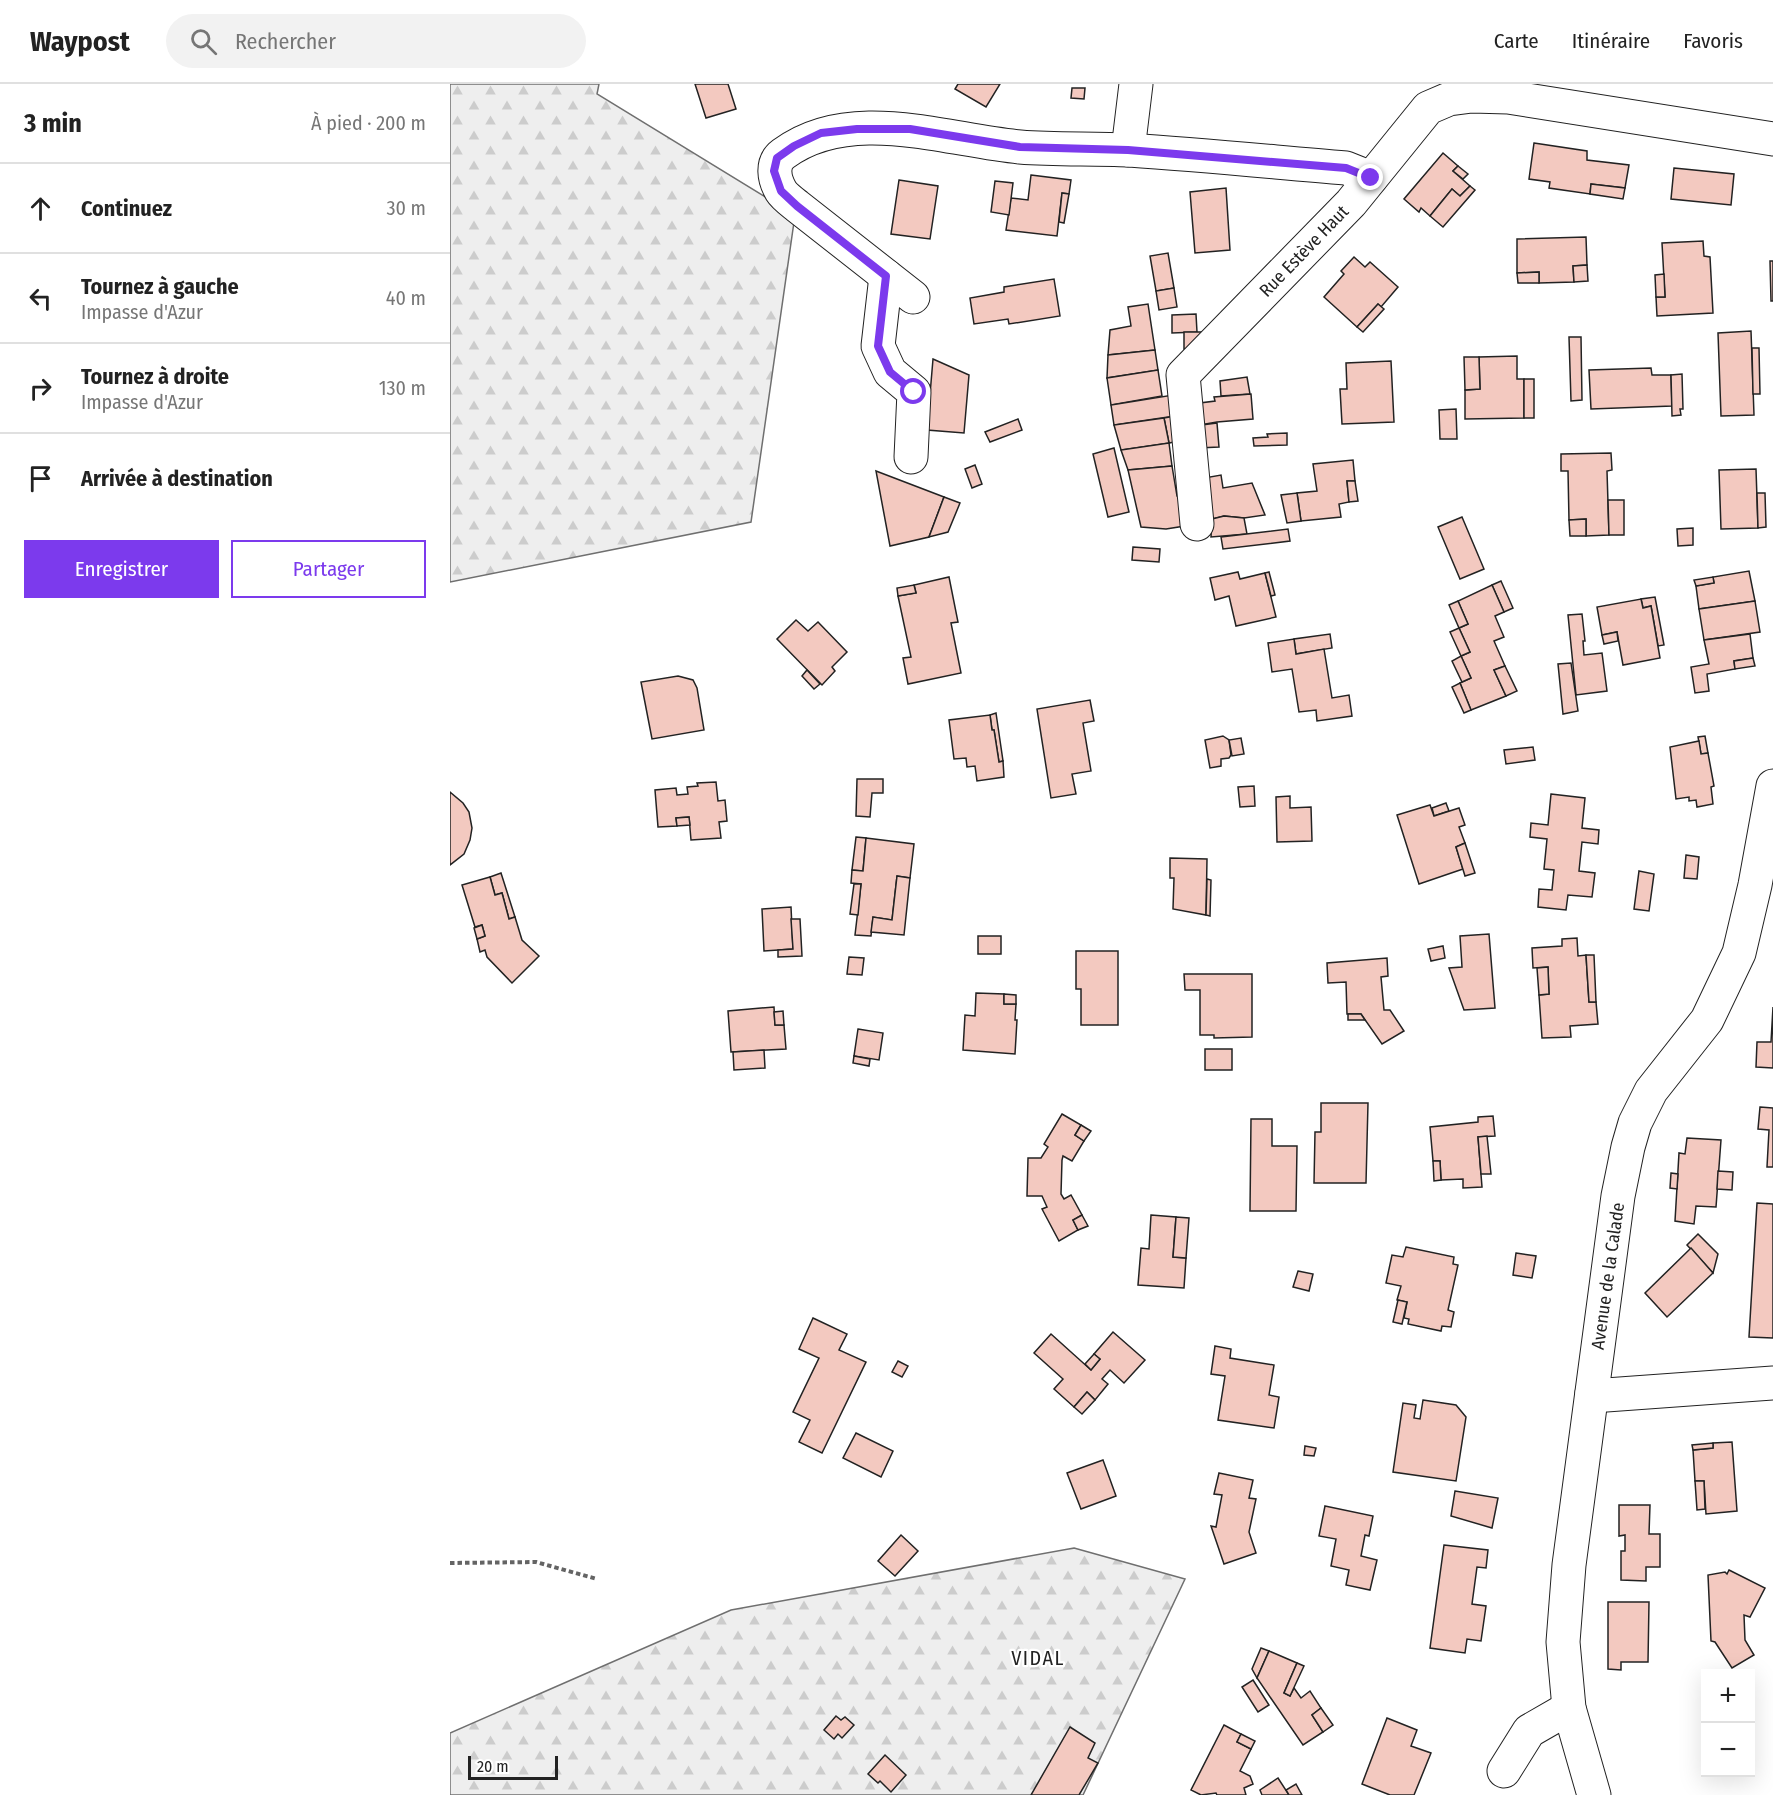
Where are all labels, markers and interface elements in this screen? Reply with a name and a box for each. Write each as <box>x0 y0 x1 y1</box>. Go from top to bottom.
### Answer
search box <box>166 14 586 68</box>
text: Waypost <box>30 25 130 58</box>
icon: search <box>187 25 220 58</box>
text: Rechercher <box>235 28 336 55</box>
text: Carte <box>1494 28 1539 54</box>
text: Itinéraire <box>1572 28 1650 54</box>
text: Favoris <box>1683 28 1743 54</box>
text: 3 min <box>24 108 82 139</box>
text: À pied · 200 m <box>311 111 426 135</box>
route end <box>1357 164 1383 190</box>
icon: ahead <box>24 192 57 225</box>
text: Continuez <box>81 195 172 222</box>
text: 30 m <box>386 196 426 220</box>
street label: Rue Estève Haut <box>1255 201 1353 301</box>
text: Tournez à gauche <box>81 273 239 300</box>
icon: left <box>24 282 57 315</box>
text: 40 m <box>386 286 426 310</box>
text: Impasse d'Azur <box>81 300 203 324</box>
text: Tournez à droite <box>81 363 229 390</box>
icon: right <box>24 372 57 405</box>
text: 130 m <box>379 376 426 400</box>
route start <box>900 378 926 404</box>
text: Impasse d'Azur <box>81 390 203 414</box>
icon: arrive <box>24 462 57 495</box>
text: Arrivée à destination <box>81 465 273 492</box>
button: Enregistrer <box>24 540 219 598</box>
button: Partager <box>231 540 426 598</box>
street label: Avenue de la Calade <box>1587 1201 1629 1351</box>
district label: VIDAL <box>1011 1646 1065 1670</box>
map controls <box>1701 1669 1755 1777</box>
button: + <box>1701 1669 1755 1723</box>
button: − <box>1701 1723 1755 1777</box>
scale bar <box>468 1753 558 1780</box>
text: 20 m <box>477 1757 508 1776</box>

